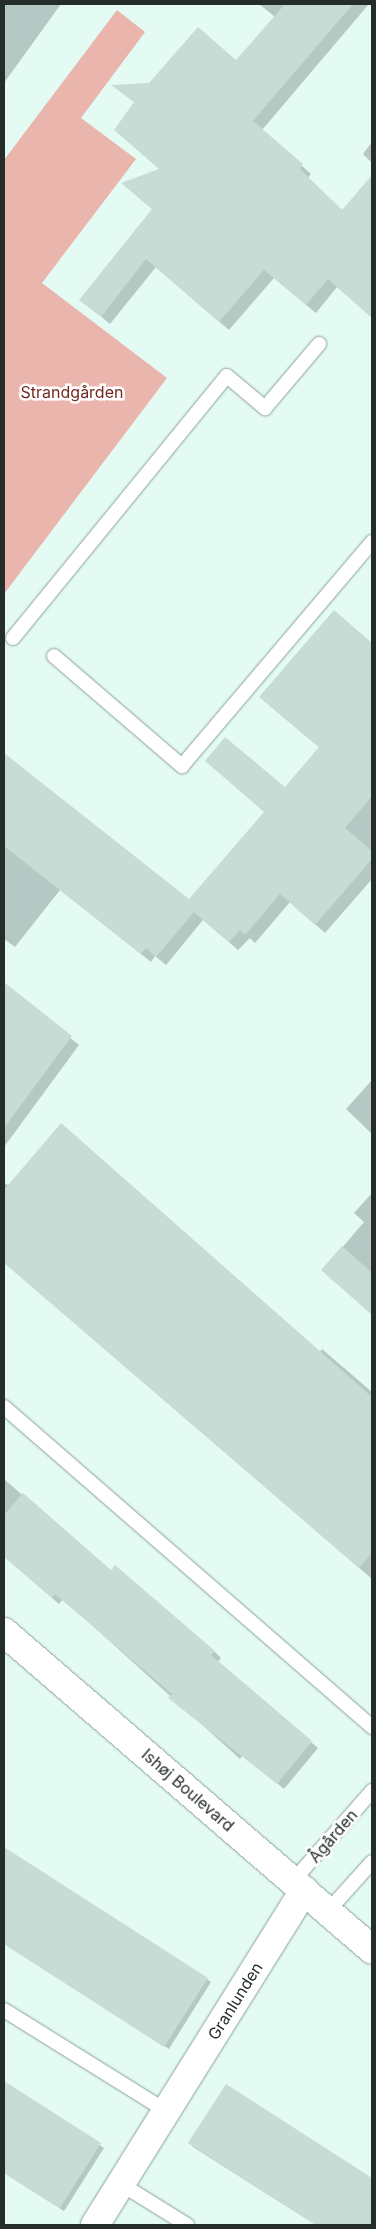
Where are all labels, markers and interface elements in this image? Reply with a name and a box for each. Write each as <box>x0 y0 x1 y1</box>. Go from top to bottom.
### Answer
park label: Strandgården <box>21 382 123 402</box>
street label: Ishøj Boulevard <box>138 1745 238 1835</box>
street label: Ågården <box>305 1805 361 1867</box>
street label: Granlunden <box>204 1959 266 2043</box>

